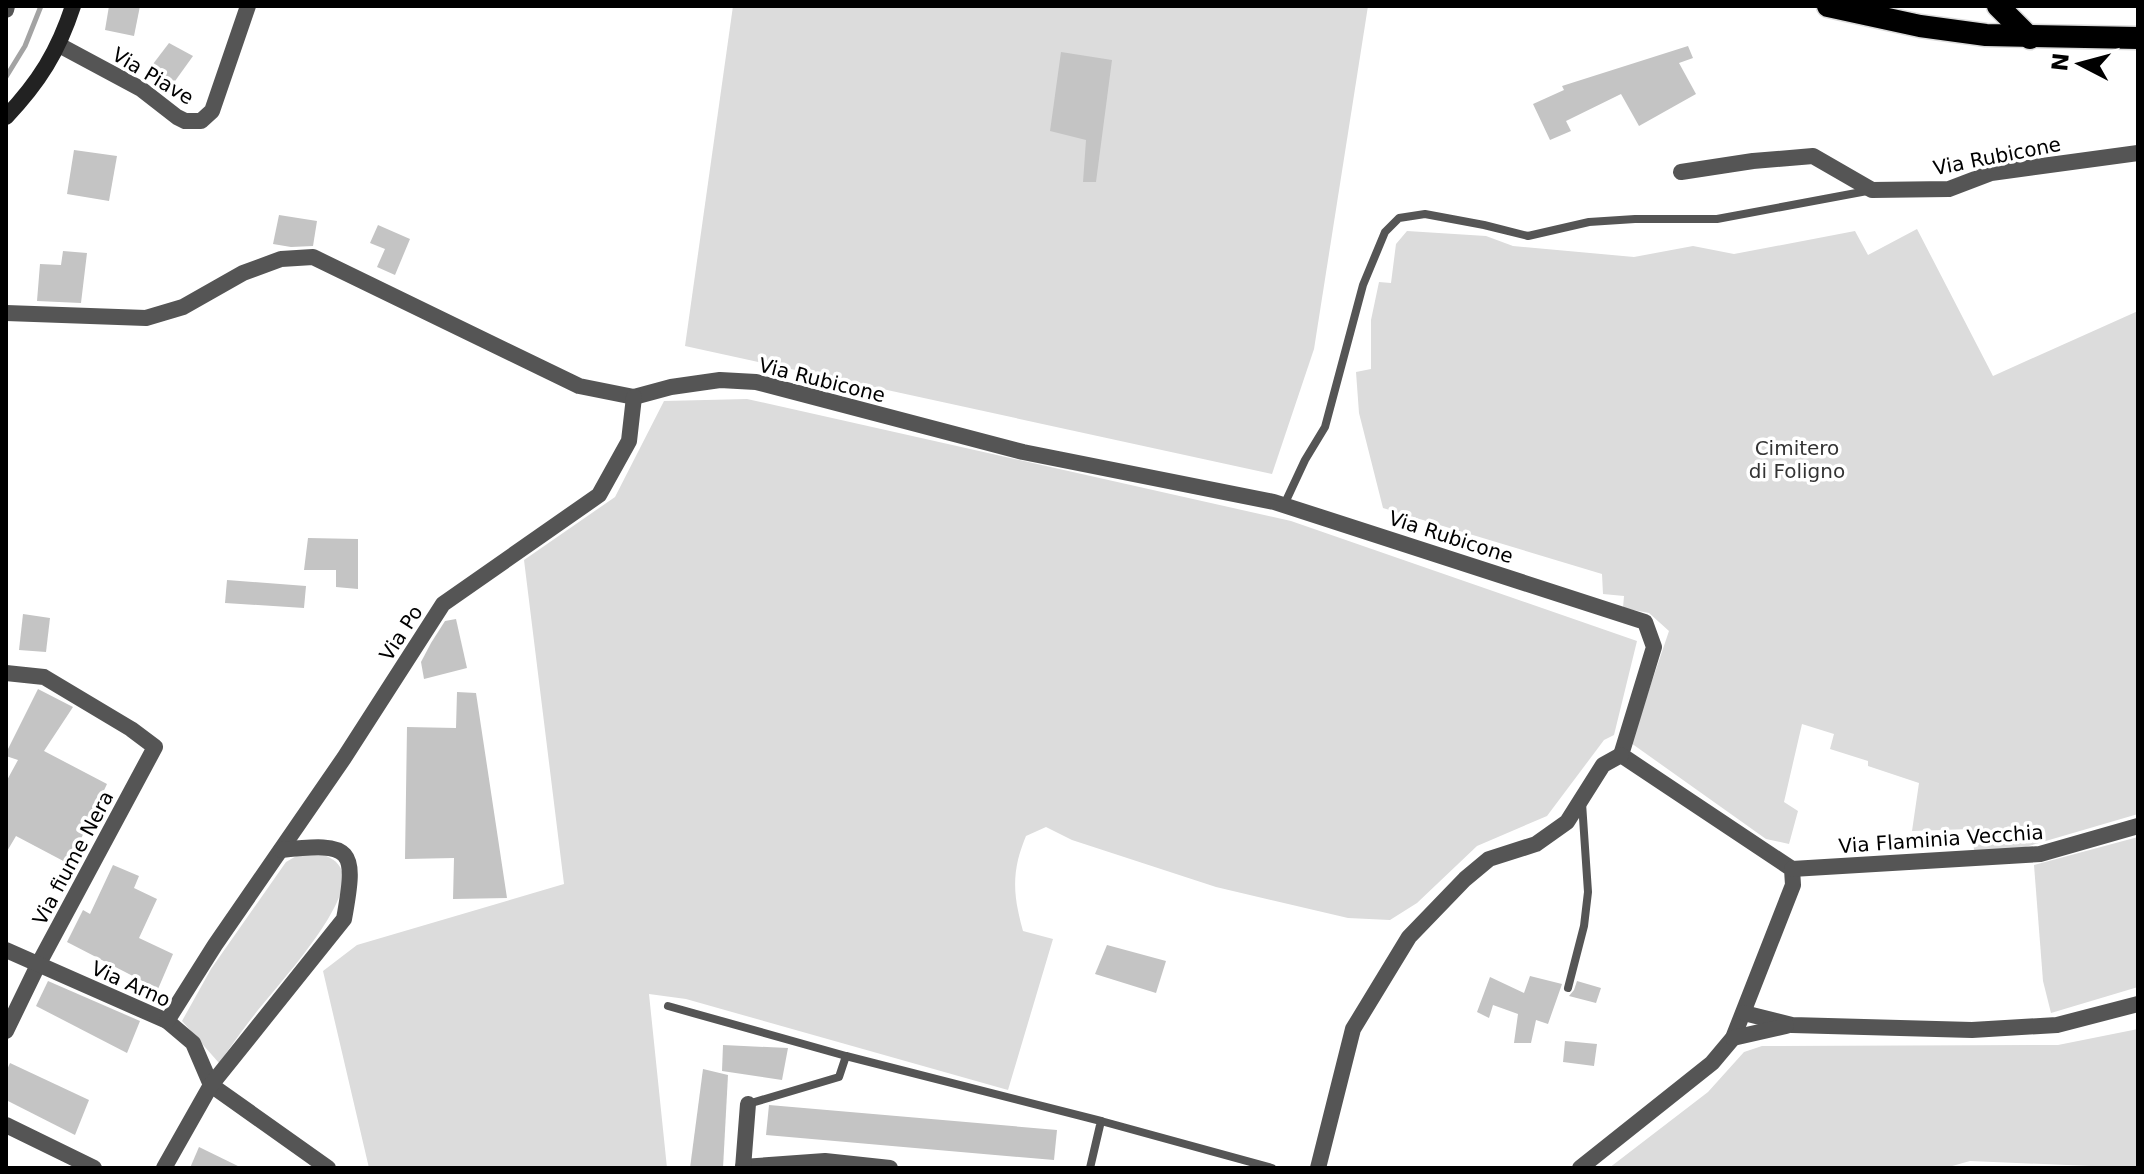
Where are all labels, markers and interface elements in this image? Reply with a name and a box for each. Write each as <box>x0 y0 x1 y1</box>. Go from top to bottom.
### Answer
north arrow <box>2040 24 2120 104</box>
street label: Via Piave <box>108 42 198 110</box>
text: N <box>2047 51 2074 72</box>
street label: Via Rubicone <box>1931 132 2063 180</box>
street label: Via Rubicone <box>756 353 888 407</box>
park label: Cimitero di Foligno <box>1749 436 1845 483</box>
street label: Via Rubicone <box>1386 506 1516 568</box>
street label: Via Po <box>374 601 428 665</box>
street label: Via fiume Nera <box>28 787 118 929</box>
street label: Via Flaminia Vecchia <box>1838 820 2044 858</box>
street label: Via Arno <box>88 956 174 1012</box>

